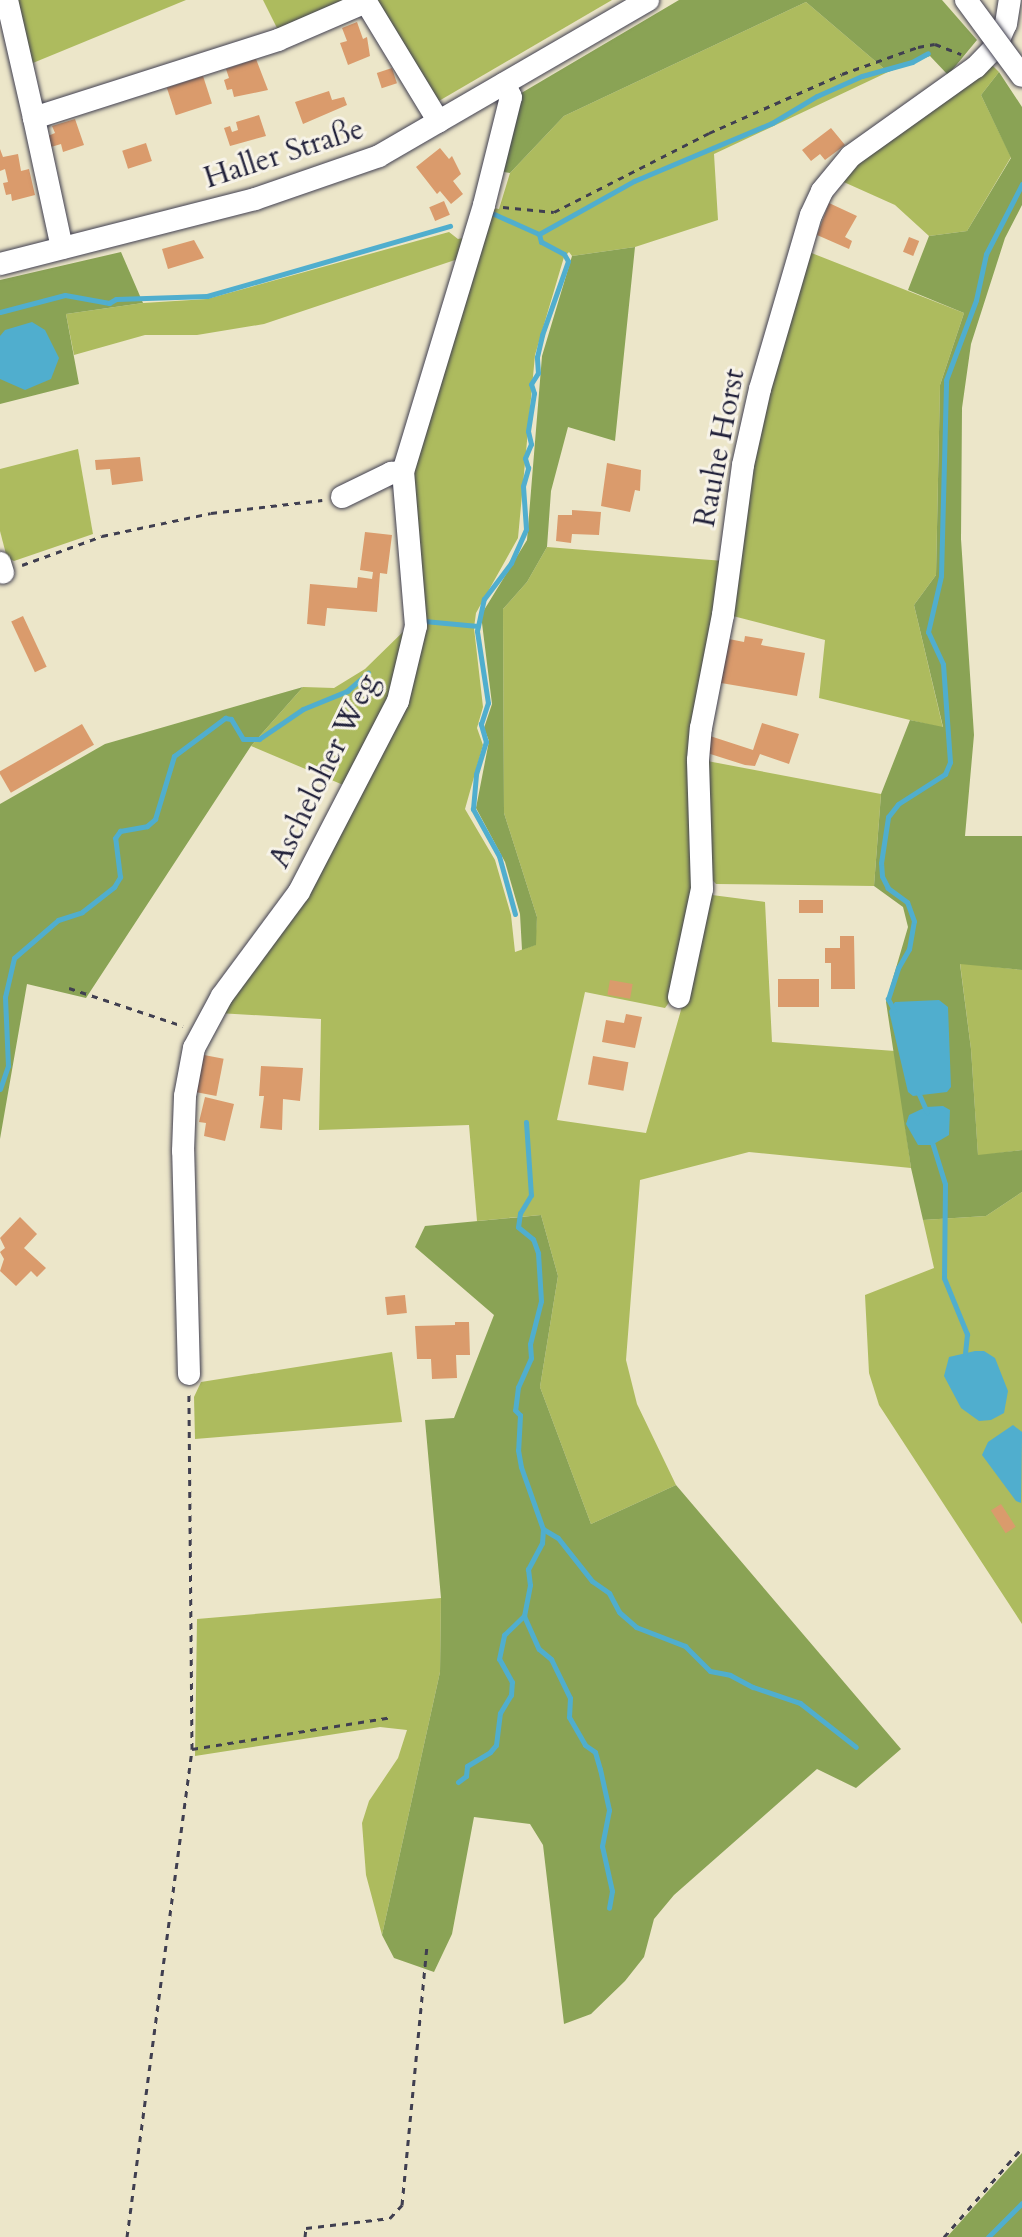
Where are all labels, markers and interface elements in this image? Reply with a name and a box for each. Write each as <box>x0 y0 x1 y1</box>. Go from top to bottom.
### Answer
street label: Haller Straße <box>200 111 368 197</box>
street label: Rauhe Horst <box>687 366 753 530</box>
street label: Ascheloher Weg <box>261 668 387 874</box>

